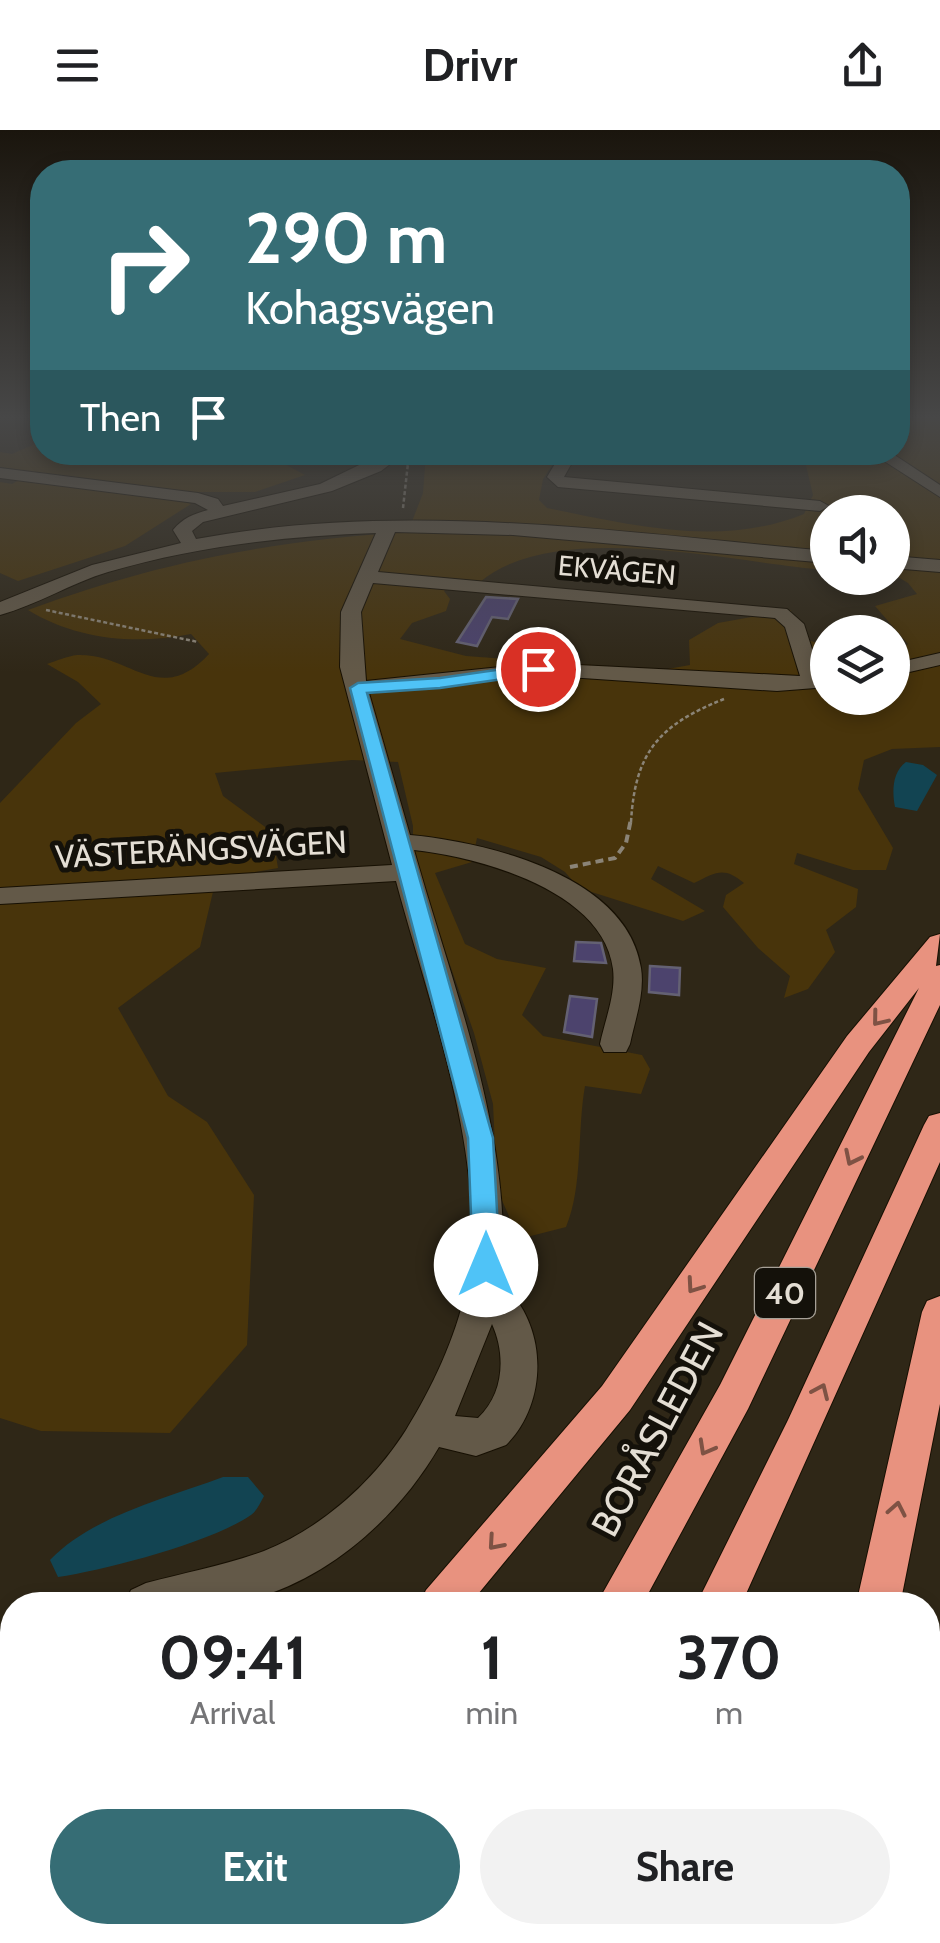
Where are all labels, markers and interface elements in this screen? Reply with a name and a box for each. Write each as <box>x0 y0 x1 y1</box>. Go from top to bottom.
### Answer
icon: menu <box>50 38 105 93</box>
text: Drivr <box>423 38 517 92</box>
icon: share <box>835 38 890 93</box>
text: 290 m <box>245 195 447 281</box>
icon: right <box>80 200 210 330</box>
text: Kohagsvägen <box>245 281 495 335</box>
icon: arrive <box>181 390 236 445</box>
text: Then <box>80 394 161 441</box>
map controls <box>810 495 910 715</box>
button: sound <box>810 495 910 595</box>
street label: EKVÄGEN <box>557 548 677 592</box>
button: layers <box>810 615 910 715</box>
pin <box>496 627 581 712</box>
icon: arrive <box>511 642 566 697</box>
street label: VÄSTERÄNGSVÄGEN <box>54 822 348 876</box>
one-way arrow <box>873 1008 891 1026</box>
one-way arrow <box>845 1148 865 1166</box>
position arrow <box>434 1213 538 1317</box>
road number: 40 <box>755 1268 815 1318</box>
one-way arrow <box>688 1275 706 1293</box>
street label: BORÅSLEDEN <box>581 1314 733 1544</box>
one-way arrow <box>809 1383 829 1401</box>
one-way arrow <box>698 1437 718 1455</box>
one-way arrow <box>885 1501 906 1518</box>
one-way arrow <box>489 1531 507 1550</box>
text: 09:41 <box>159 1621 307 1694</box>
text: 1 <box>481 1621 503 1694</box>
text: 370 <box>677 1621 781 1694</box>
text: Arrival <box>190 1693 275 1732</box>
text: min <box>465 1693 518 1732</box>
text: m <box>715 1693 743 1732</box>
button: Exit <box>50 1809 460 1924</box>
button: Share <box>480 1809 890 1924</box>

